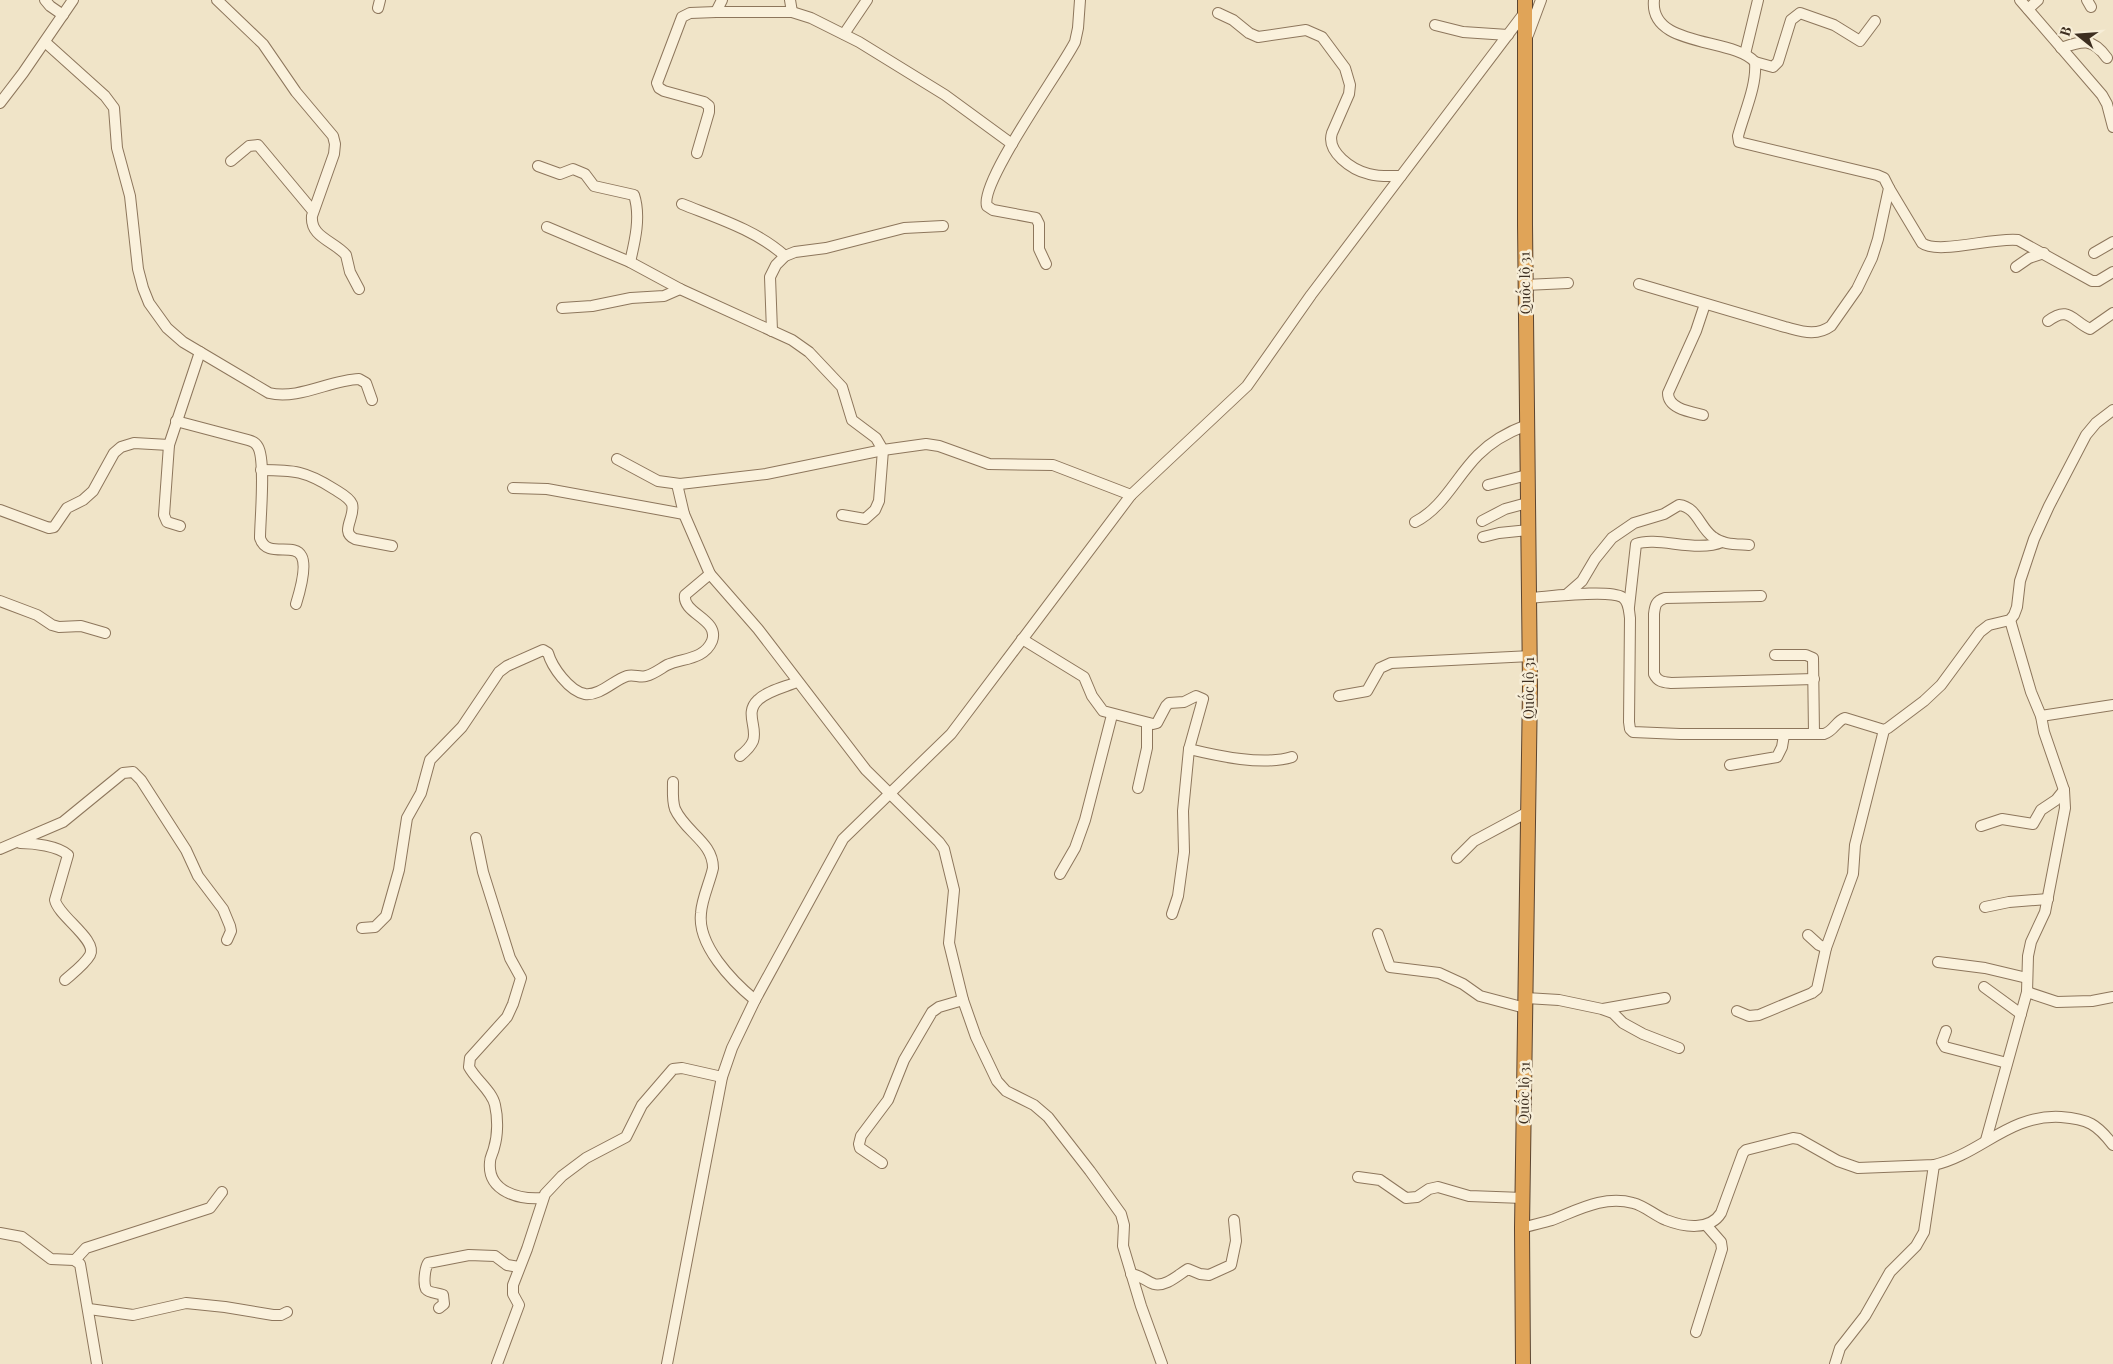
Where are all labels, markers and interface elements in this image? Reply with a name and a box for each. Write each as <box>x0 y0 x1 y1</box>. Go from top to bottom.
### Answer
north arrow <box>2053 10 2103 60</box>
text: B <box>2055 24 2076 38</box>
street label: Quốc lộ 31 <box>1512 252 1535 314</box>
street label: Quốc lộ 31 <box>1517 657 1538 719</box>
street label: Quốc lộ 31 <box>1511 1062 1534 1124</box>

